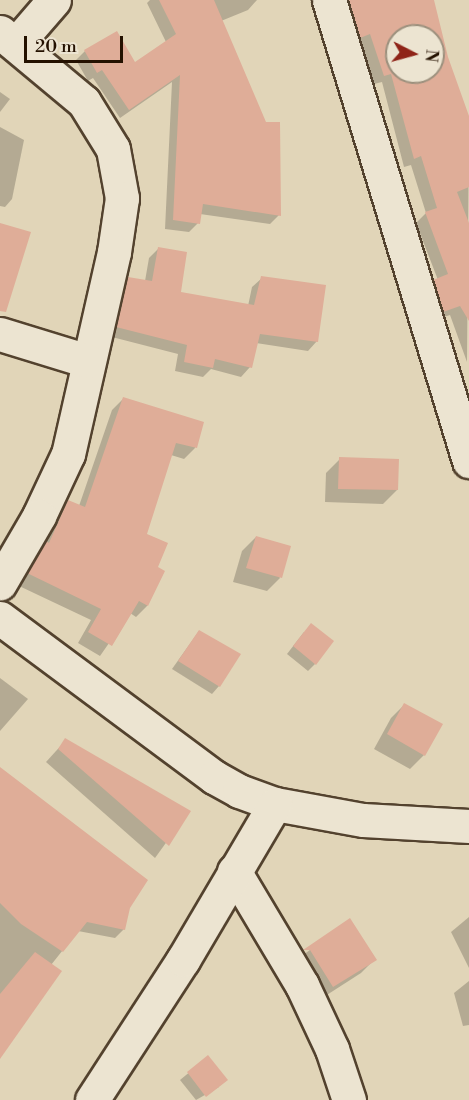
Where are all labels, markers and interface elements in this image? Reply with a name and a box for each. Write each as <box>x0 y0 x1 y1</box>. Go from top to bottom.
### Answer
scale bar <box>27 24 126 62</box>
north arrow <box>385 24 445 84</box>
text: 20 m <box>35 35 77 58</box>
text: N <box>420 48 442 63</box>

